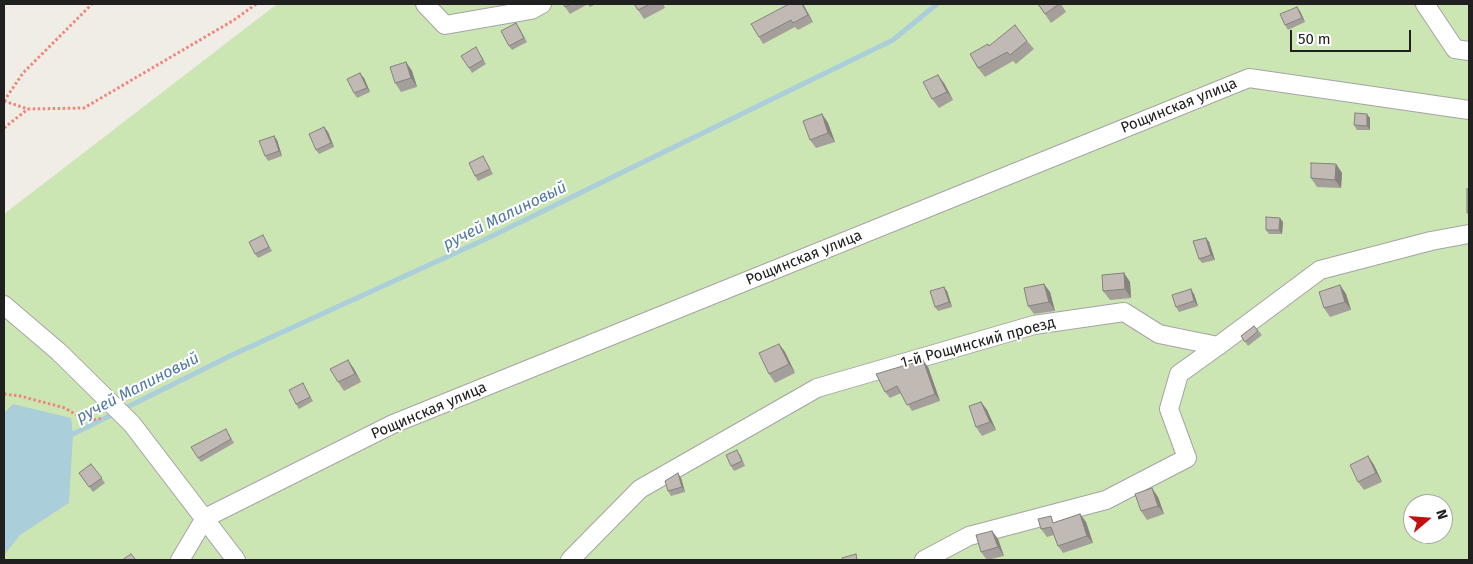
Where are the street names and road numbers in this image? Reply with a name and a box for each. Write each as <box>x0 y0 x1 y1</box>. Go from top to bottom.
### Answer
street label: Рощинская улица <box>1118 74 1240 138</box>
street label: Рощинская улица <box>743 226 865 290</box>
street label: 1-й Рощинский проезд <box>899 314 1057 372</box>
street label: Рощинская улица <box>369 379 489 443</box>

